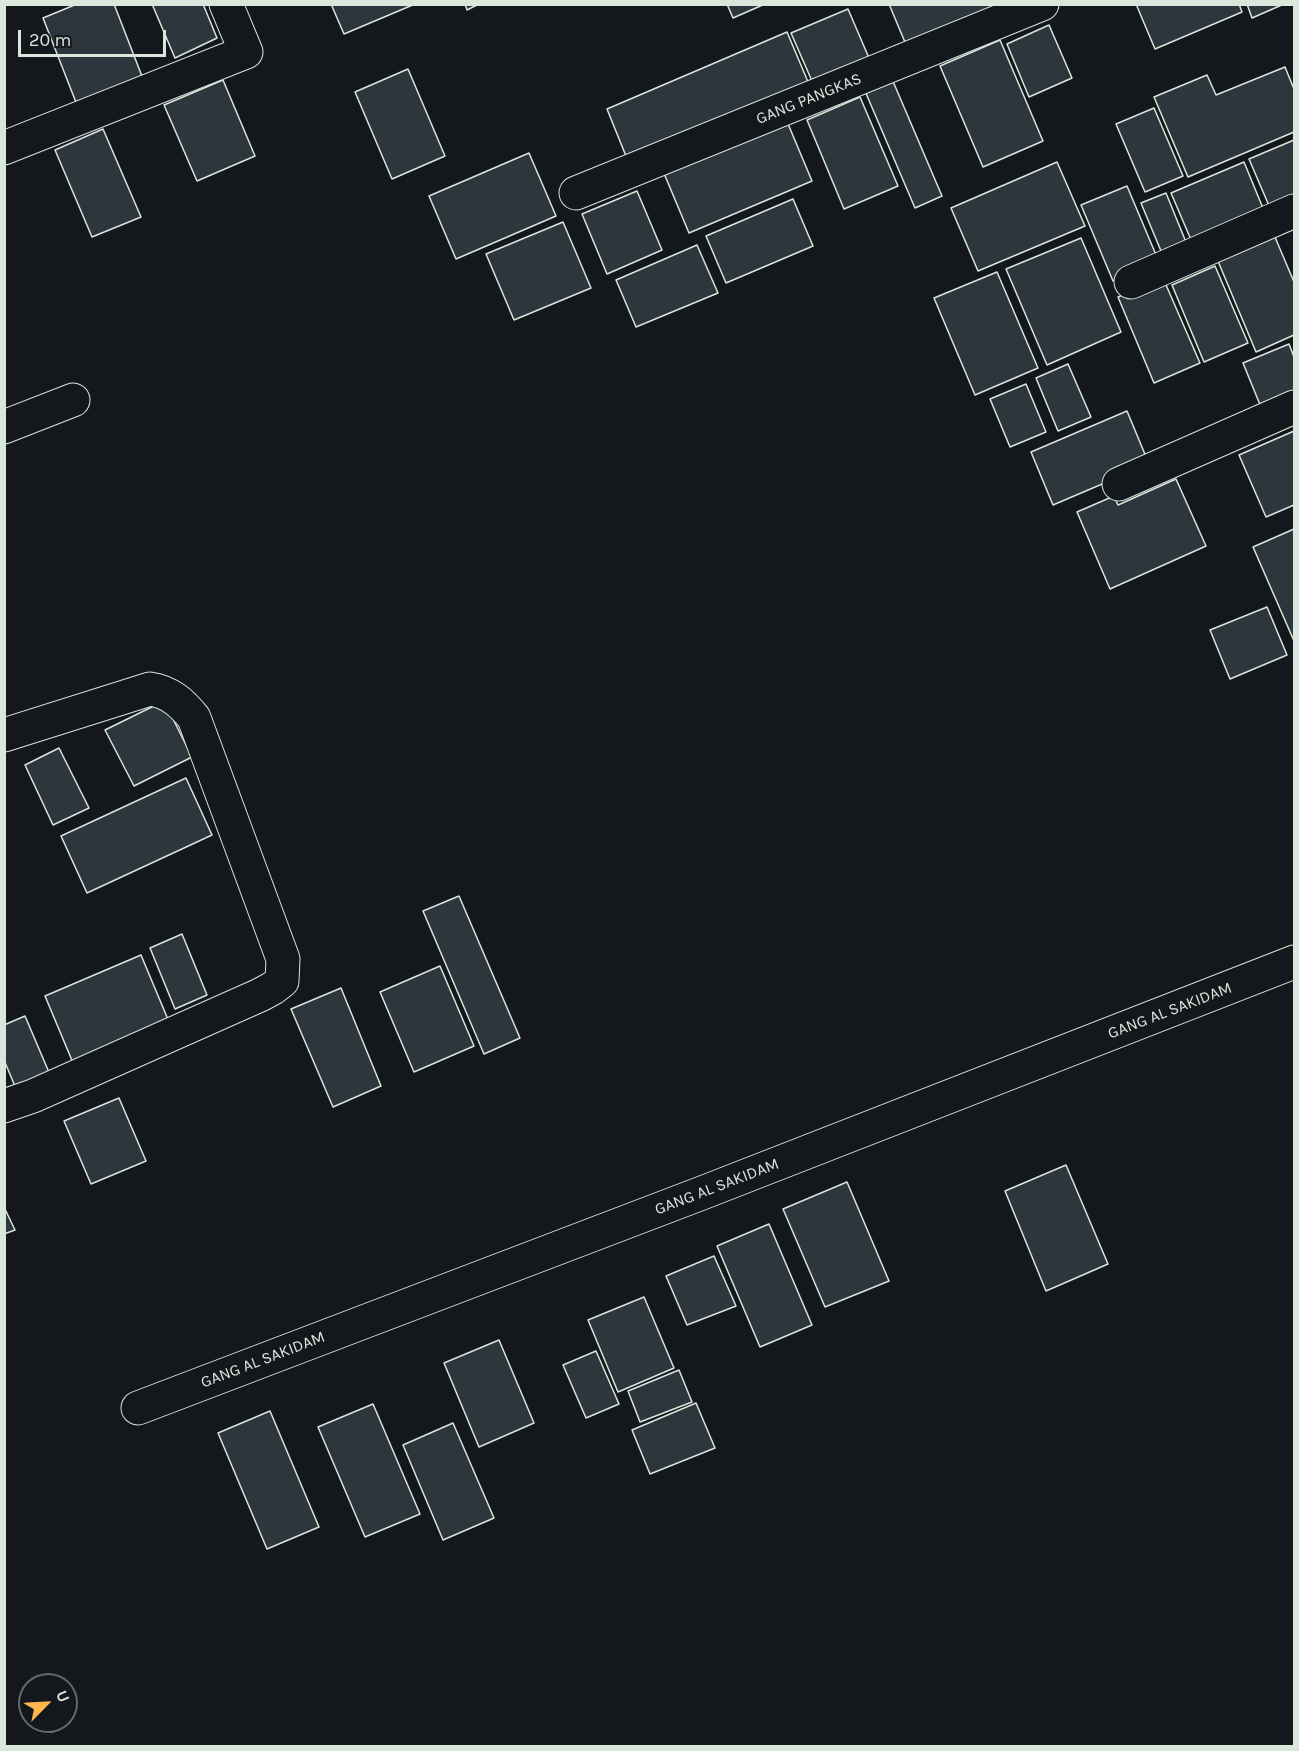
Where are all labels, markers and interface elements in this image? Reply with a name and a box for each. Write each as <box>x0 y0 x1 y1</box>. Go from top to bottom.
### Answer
scale bar <box>21 18 170 56</box>
text: 20 m <box>29 29 71 51</box>
street label: GANG PANGKAS <box>754 69 864 129</box>
street label: GANG AL SAKIDAM <box>1105 978 1235 1044</box>
street label: GANG AL SAKIDAM <box>652 1154 782 1220</box>
street label: GANG AL SAKIDAM <box>198 1327 328 1393</box>
north arrow <box>18 1673 78 1733</box>
text: U <box>52 1687 74 1705</box>

